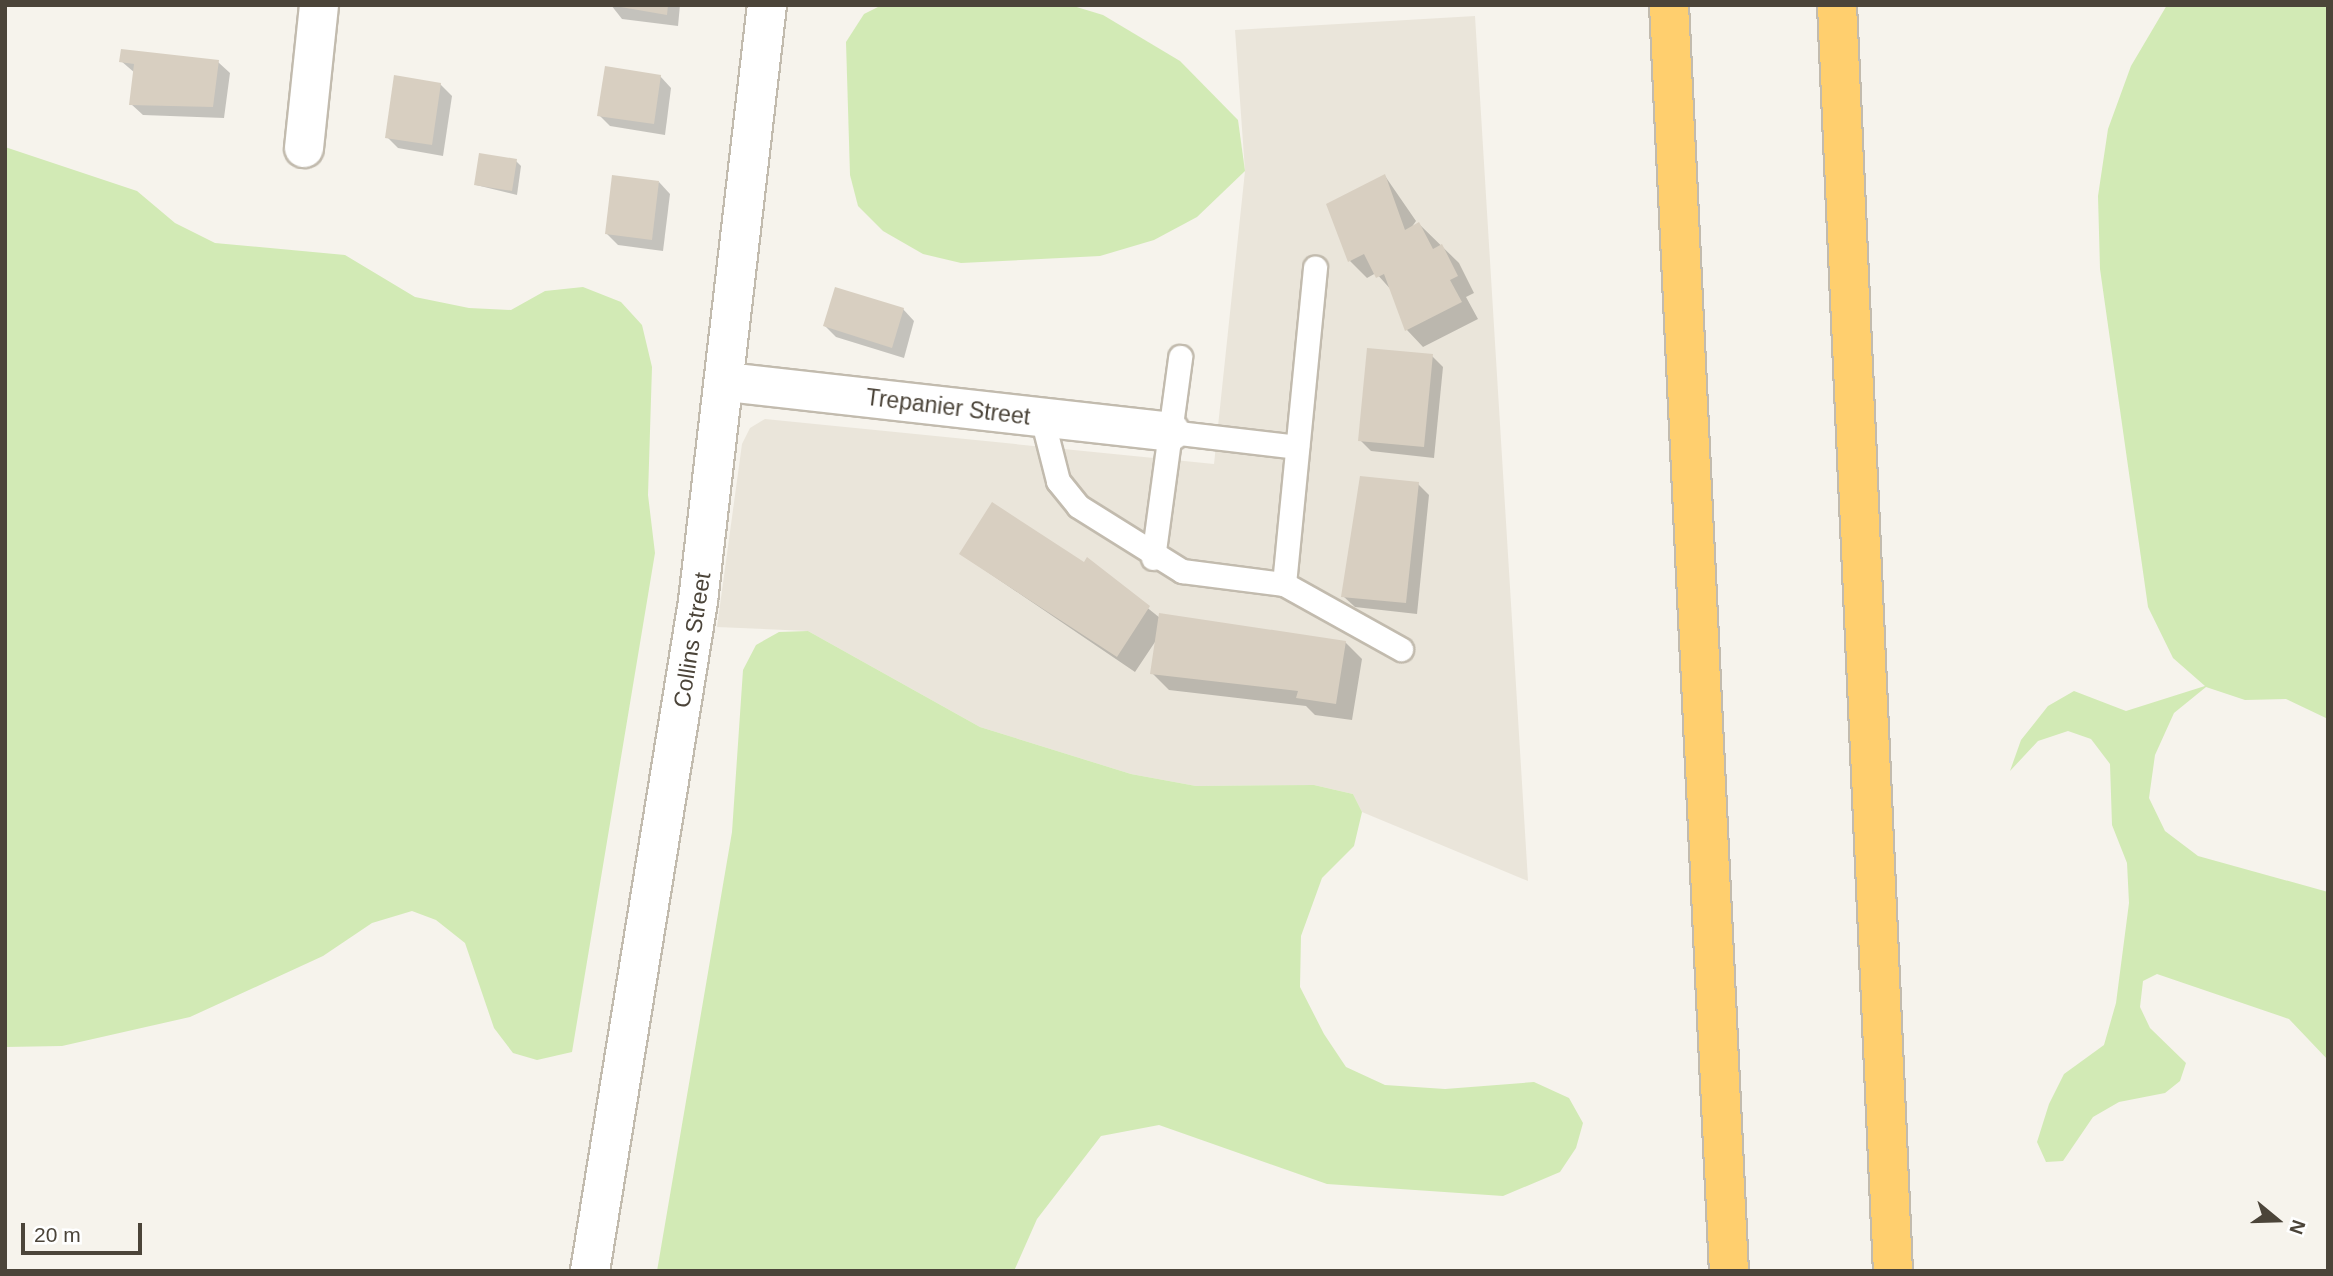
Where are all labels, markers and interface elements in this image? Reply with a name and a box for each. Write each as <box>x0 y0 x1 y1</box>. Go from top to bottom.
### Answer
street label: Trepanier Street <box>864 383 1032 431</box>
street label: Collins Street <box>668 570 716 710</box>
north arrow <box>2242 1185 2312 1255</box>
scale bar <box>24 1210 145 1254</box>
text: N <box>2285 1217 2309 1237</box>
text: 20 m <box>34 1223 81 1246</box>

